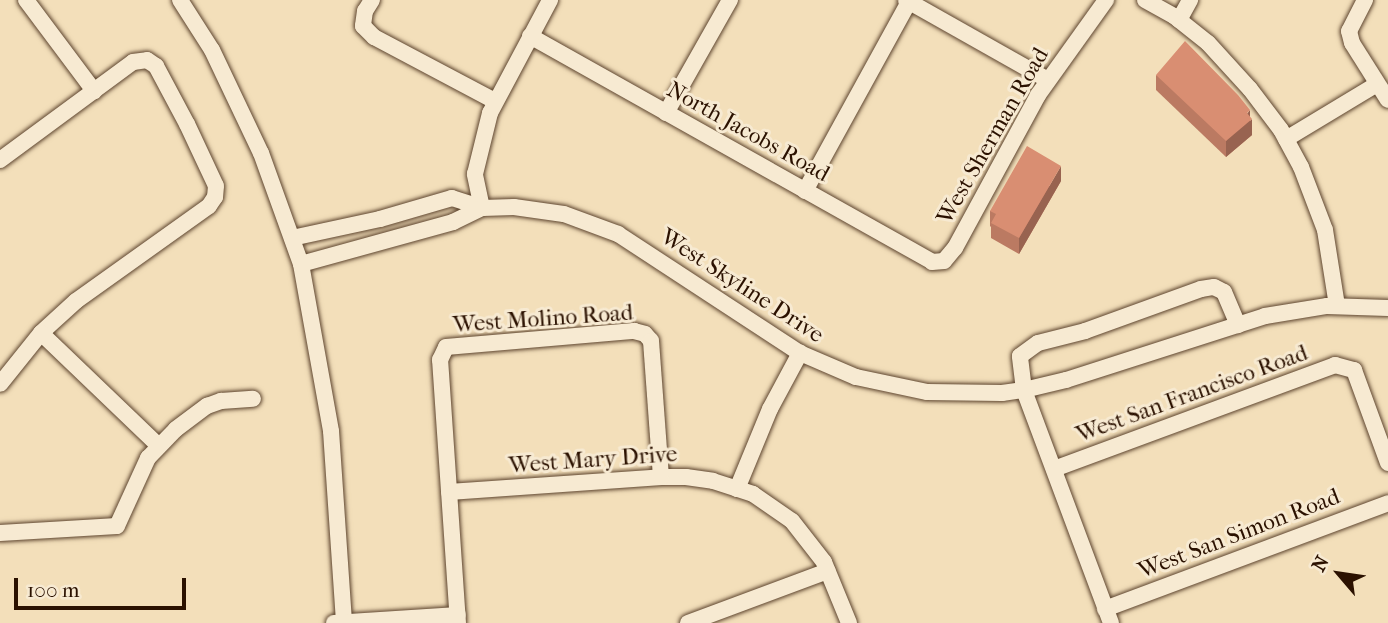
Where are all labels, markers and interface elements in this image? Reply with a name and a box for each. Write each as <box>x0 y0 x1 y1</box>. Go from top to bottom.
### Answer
street label: West Sherman Road <box>931 43 1055 229</box>
street label: North Jacobs Road <box>662 76 834 188</box>
street label: West Skyline Drive <box>655 223 829 349</box>
street label: West Molino Road <box>452 299 634 339</box>
street label: West San Francisco Road <box>1073 339 1311 449</box>
street label: West Mary Drive <box>508 440 678 480</box>
street label: West San Simon Road <box>1134 483 1344 585</box>
north arrow <box>1304 539 1374 609</box>
text: N <box>1308 552 1334 575</box>
scale bar <box>18 564 189 608</box>
text: 100 m <box>27 578 80 602</box>

